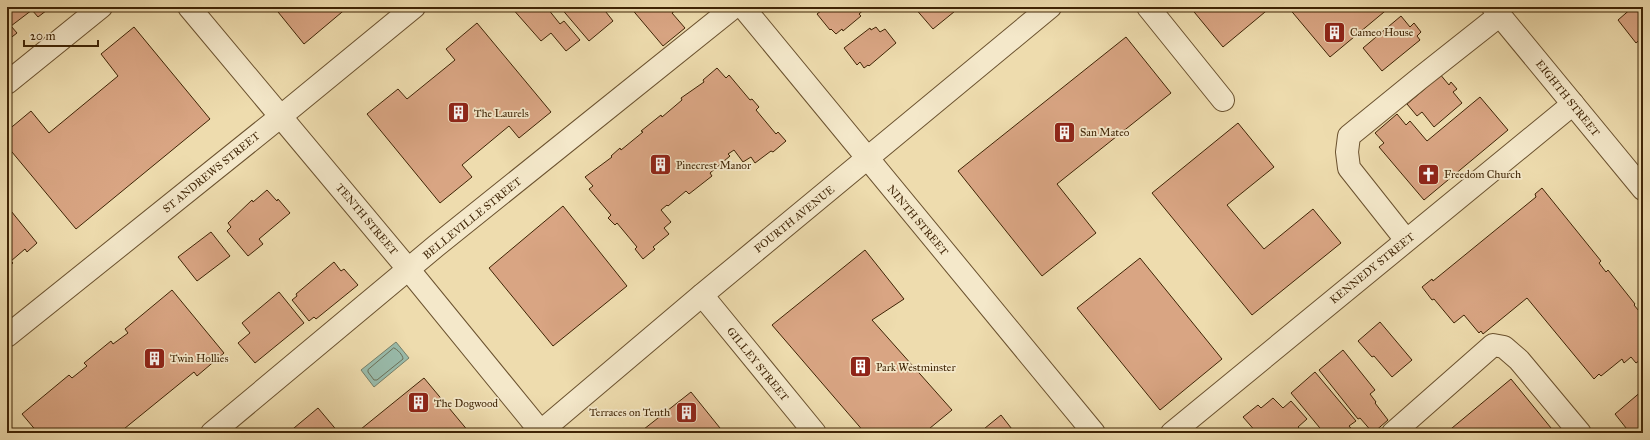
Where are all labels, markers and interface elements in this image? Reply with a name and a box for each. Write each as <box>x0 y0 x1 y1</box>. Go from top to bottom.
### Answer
building icon: Cameo House <box>1321 19 1347 45</box>
scale bar <box>24 22 98 48</box>
place label: Cameo House <box>1350 26 1414 39</box>
text: 20 m <box>30 29 56 43</box>
street label: EIGHTH STREET <box>1533 58 1603 139</box>
building icon: The Laurels <box>446 100 472 126</box>
place label: The Laurels <box>474 107 529 120</box>
building icon: San Mateo <box>1052 119 1078 145</box>
place label: San Mateo <box>1080 126 1130 139</box>
street label: ST ANDREWS STREET <box>160 129 263 216</box>
building icon: Pinecrest Manor <box>648 152 674 178</box>
place label: Pinecrest Manor <box>676 159 752 172</box>
church icon: Freedom Church <box>1416 161 1442 187</box>
place label: Freedom Church <box>1444 168 1521 181</box>
street label: BELLEVILLE STREET <box>420 174 524 262</box>
street label: TENTH STREET <box>333 181 401 258</box>
street label: FOURTH AVENUE <box>752 183 837 256</box>
street label: NINTH STREET <box>884 183 951 258</box>
street label: KENNEDY STREET <box>1327 230 1418 306</box>
street label: GILLEY STREET <box>724 325 792 404</box>
building icon: Twin Hollies <box>141 345 167 371</box>
place label: Twin Hollies <box>170 352 228 365</box>
building icon: Park Westminster <box>848 354 874 380</box>
place label: Park Westminster <box>876 361 956 374</box>
building icon: The Dogwood <box>406 390 432 416</box>
place label: The Dogwood <box>434 397 499 410</box>
building icon: Terraces on Tenth <box>673 399 699 425</box>
place label: Terraces on Tenth <box>589 406 670 419</box>

